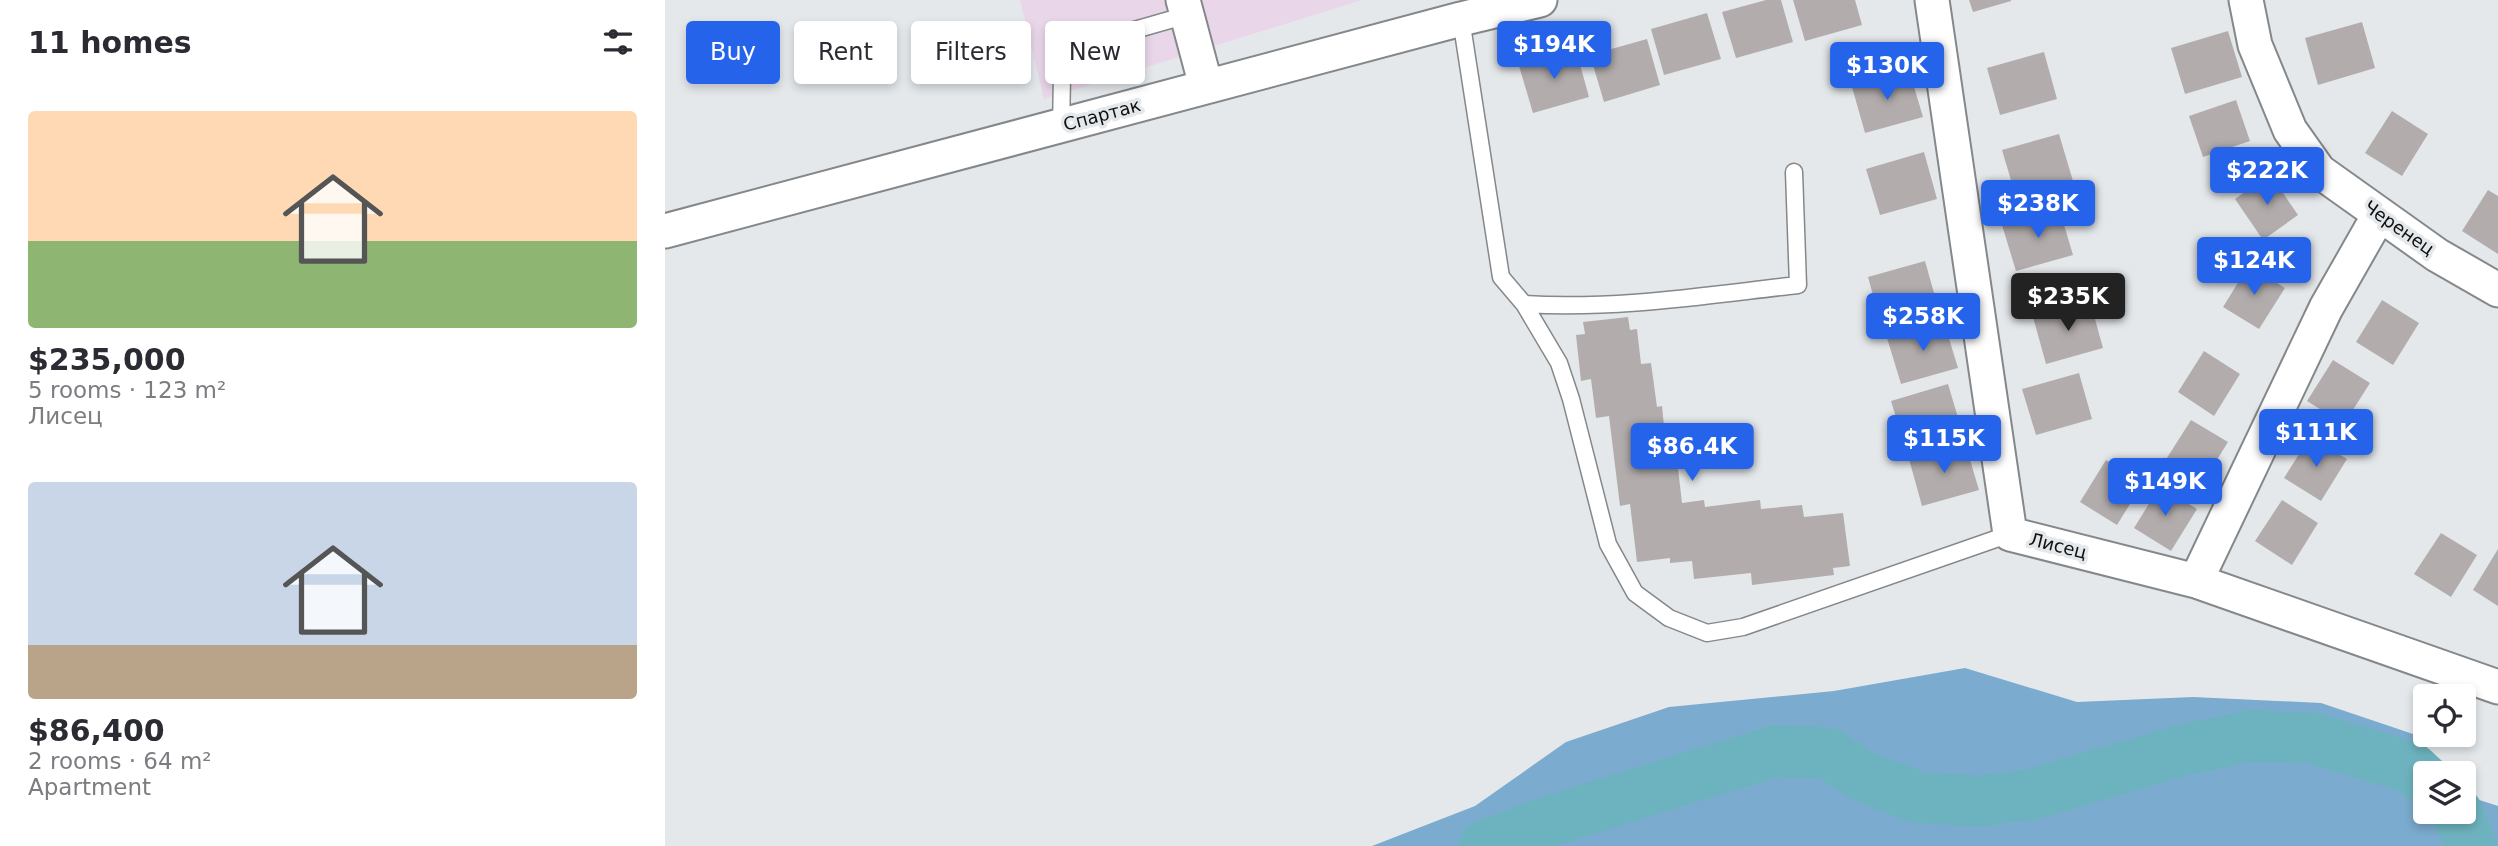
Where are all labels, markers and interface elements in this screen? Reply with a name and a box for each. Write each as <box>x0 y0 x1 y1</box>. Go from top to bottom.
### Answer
chip: Buy <box>686 21 780 84</box>
chip: Rent <box>794 21 897 84</box>
chip: Filters <box>911 21 1031 84</box>
chip: New <box>1045 21 1145 84</box>
pin: $194K <box>1505 22 1603 81</box>
icon: filters <box>599 23 637 61</box>
text: 11 homes <box>28 25 192 60</box>
text: $194K <box>1513 31 1595 57</box>
pin: $130K <box>1838 42 1936 102</box>
text: $130K <box>1846 52 1928 78</box>
street label: Спартак <box>1061 94 1143 135</box>
pin: $222K <box>2218 148 2316 207</box>
icon: home <box>270 156 396 282</box>
text: $222K <box>2226 157 2308 183</box>
pin: $238K <box>1989 180 2087 240</box>
text: $238K <box>1997 190 2079 216</box>
street label: Черенец <box>2360 196 2438 259</box>
pin: $124K <box>2205 238 2303 297</box>
text: $124K <box>2213 247 2295 273</box>
pin: $235K <box>2019 274 2117 333</box>
text: $235K <box>2027 283 2109 309</box>
pin: $258K <box>1874 294 1972 353</box>
text: $258K <box>1882 303 1964 329</box>
text: $235,000 <box>28 342 186 377</box>
text: 5 rooms · 123 m² <box>28 377 226 403</box>
text: Лисец <box>28 403 103 429</box>
pin: $111K <box>2267 410 2365 469</box>
pin: $115K <box>1895 416 1993 475</box>
text: $111K <box>2275 419 2357 445</box>
pin: $86.4K <box>1635 424 1749 483</box>
text: $115K <box>1903 425 1985 451</box>
text: $86.4K <box>1647 433 1737 459</box>
pin: $149K <box>2116 458 2214 518</box>
text: $149K <box>2124 468 2206 494</box>
icon: home <box>270 527 396 653</box>
street label: Лисец <box>2027 528 2089 563</box>
map controls <box>2413 684 2476 824</box>
button: locate <box>2413 684 2476 747</box>
text: $86,400 <box>28 713 165 748</box>
text: 2 rooms · 64 m² <box>28 748 212 774</box>
button: layers <box>2413 761 2476 824</box>
text: Apartment <box>28 774 151 800</box>

